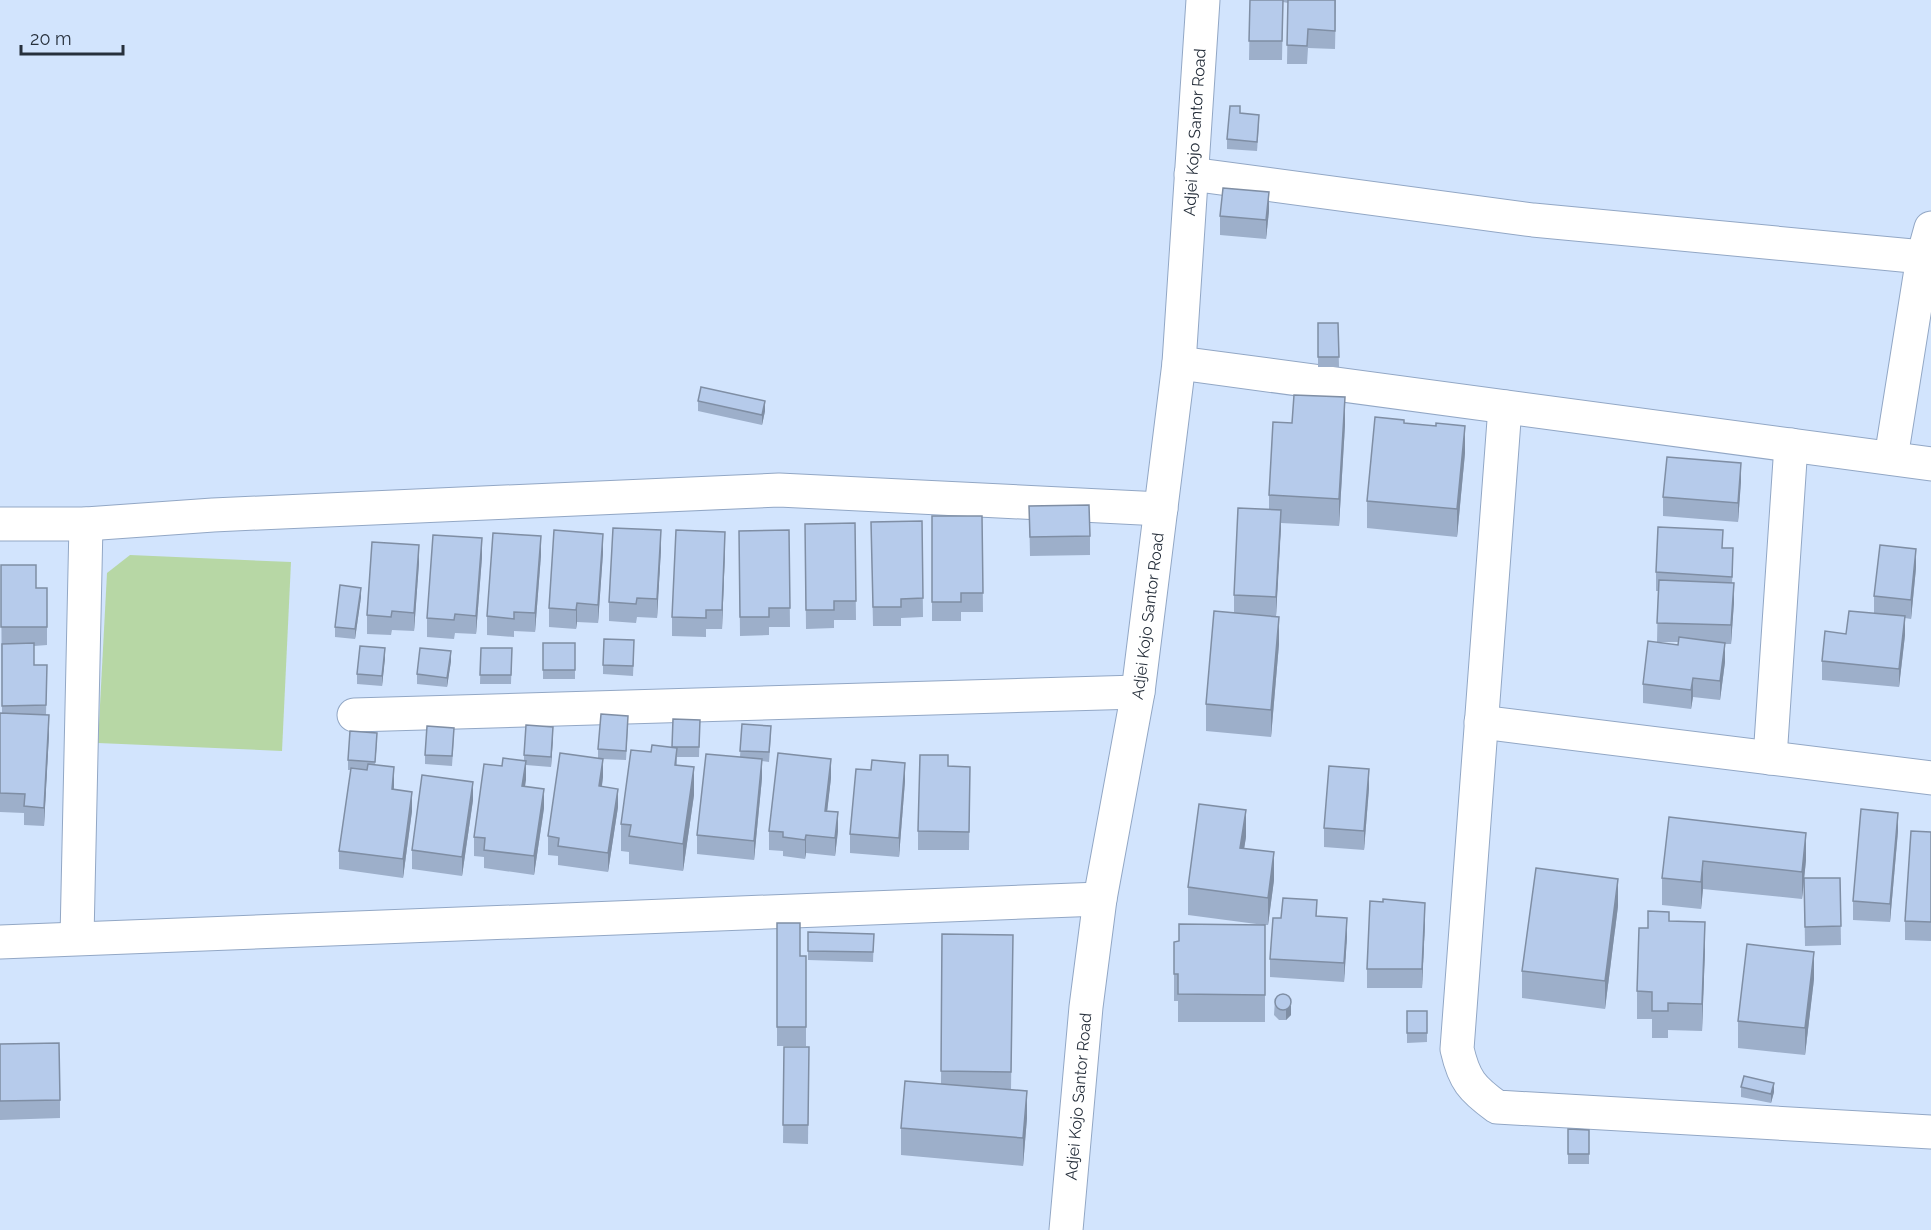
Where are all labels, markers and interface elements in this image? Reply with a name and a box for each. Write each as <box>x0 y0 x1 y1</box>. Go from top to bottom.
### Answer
scale bar <box>21 18 123 56</box>
text: 20 m <box>30 28 72 49</box>
street label: Adjei Kojo Santor Road <box>1180 48 1210 217</box>
street label: Adjei Kojo Santor Road <box>1128 531 1168 701</box>
street label: Adjei Kojo Santor Road <box>1062 1012 1095 1181</box>

